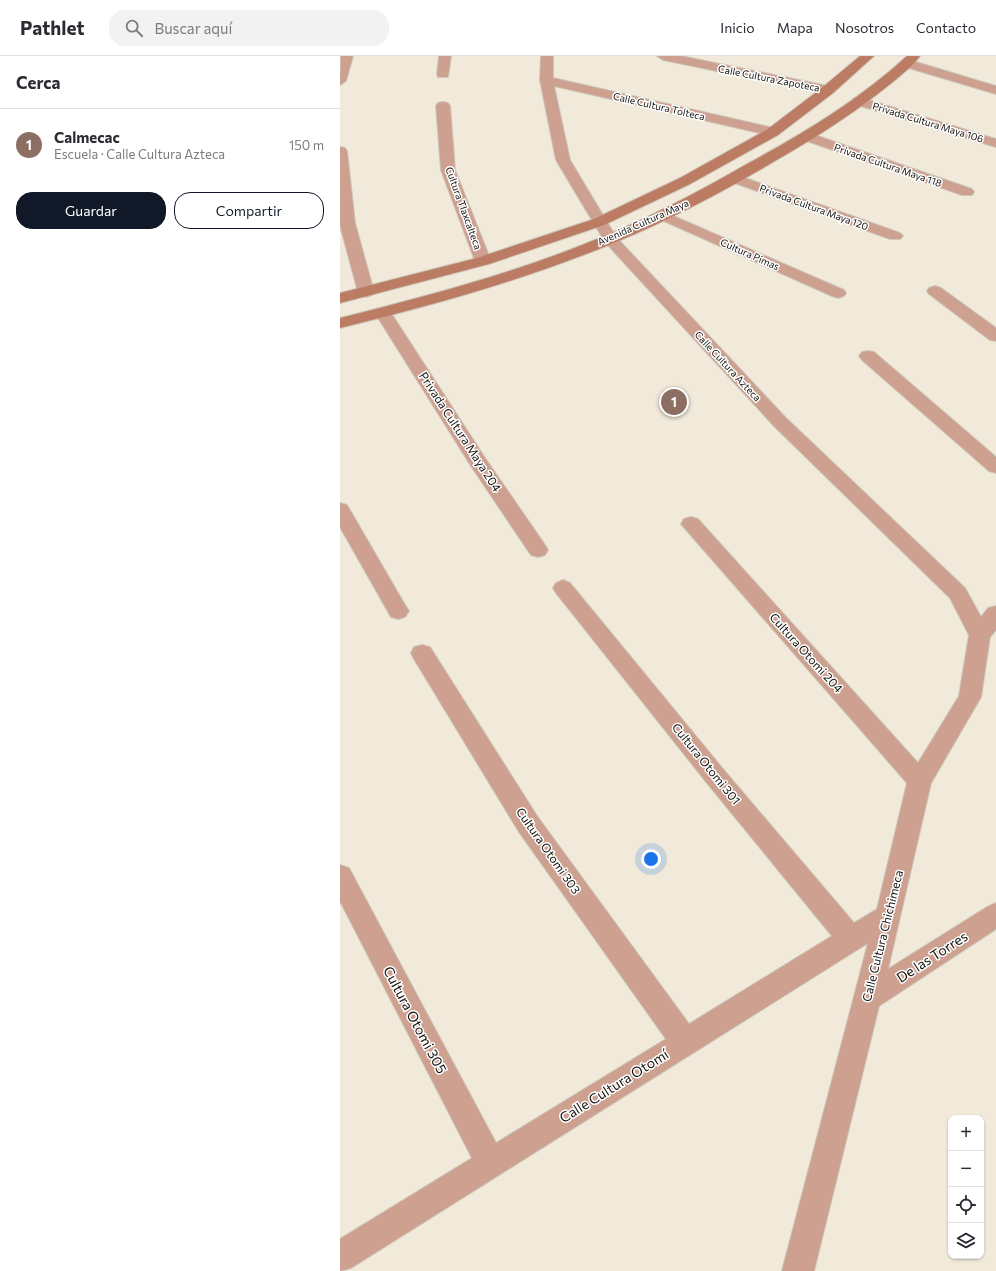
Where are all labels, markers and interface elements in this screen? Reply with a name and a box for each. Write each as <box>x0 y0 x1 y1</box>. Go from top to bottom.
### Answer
search box <box>109 10 389 46</box>
text: Pathlet <box>20 16 85 39</box>
icon: search <box>123 17 145 39</box>
text: Buscar aquí <box>155 19 232 37</box>
text: Inicio <box>720 19 755 36</box>
text: Mapa <box>777 19 813 36</box>
text: Nosotros <box>835 19 894 36</box>
text: Contacto <box>916 19 976 36</box>
street label: Calle Cultura Zapoteca <box>717 62 821 94</box>
text: Cerca <box>16 72 61 93</box>
street label: Calle Cultura Tolteca <box>612 90 706 122</box>
street label: Privada Cultura Maya 106 <box>871 99 985 145</box>
text: Calmecac <box>54 128 120 146</box>
text: 1 <box>26 137 32 153</box>
text: 150 m <box>289 137 324 153</box>
street label: Privada Cultura Maya 118 <box>833 141 943 189</box>
text: Escuela · Calle Cultura Azteca <box>54 146 225 162</box>
street label: Cultura Tlaxcalteca <box>443 165 485 251</box>
street label: Privada Cultura Maya 120 <box>758 182 870 232</box>
button: Guardar <box>16 192 166 229</box>
button: Compartir <box>174 192 324 229</box>
street label: Avenida Cultura Maya <box>596 196 690 248</box>
street label: Cultura Pimas <box>719 236 782 272</box>
street label: Calle Cultura Azteca <box>692 328 764 404</box>
street label: Privada Cultura Maya 204 <box>417 369 505 494</box>
pin: 1 <box>661 387 687 417</box>
street label: Cultura Otomi 204 <box>767 610 846 695</box>
street label: Cultura Otomi 301 <box>670 720 744 807</box>
street label: Cultura Otomi 303 <box>514 805 584 896</box>
your location <box>641 849 661 869</box>
street label: Calle Cultura Chichimeca <box>859 868 905 1003</box>
street label: De las Torres <box>893 927 970 986</box>
street label: Cultura Otomi 305 <box>380 963 451 1076</box>
street label: Calle Cultura Otomí <box>556 1045 672 1126</box>
map controls <box>948 1115 984 1259</box>
button: + <box>948 1115 984 1151</box>
button: − <box>948 1151 984 1187</box>
button: locate <box>948 1187 984 1223</box>
button: layers <box>948 1223 984 1259</box>

